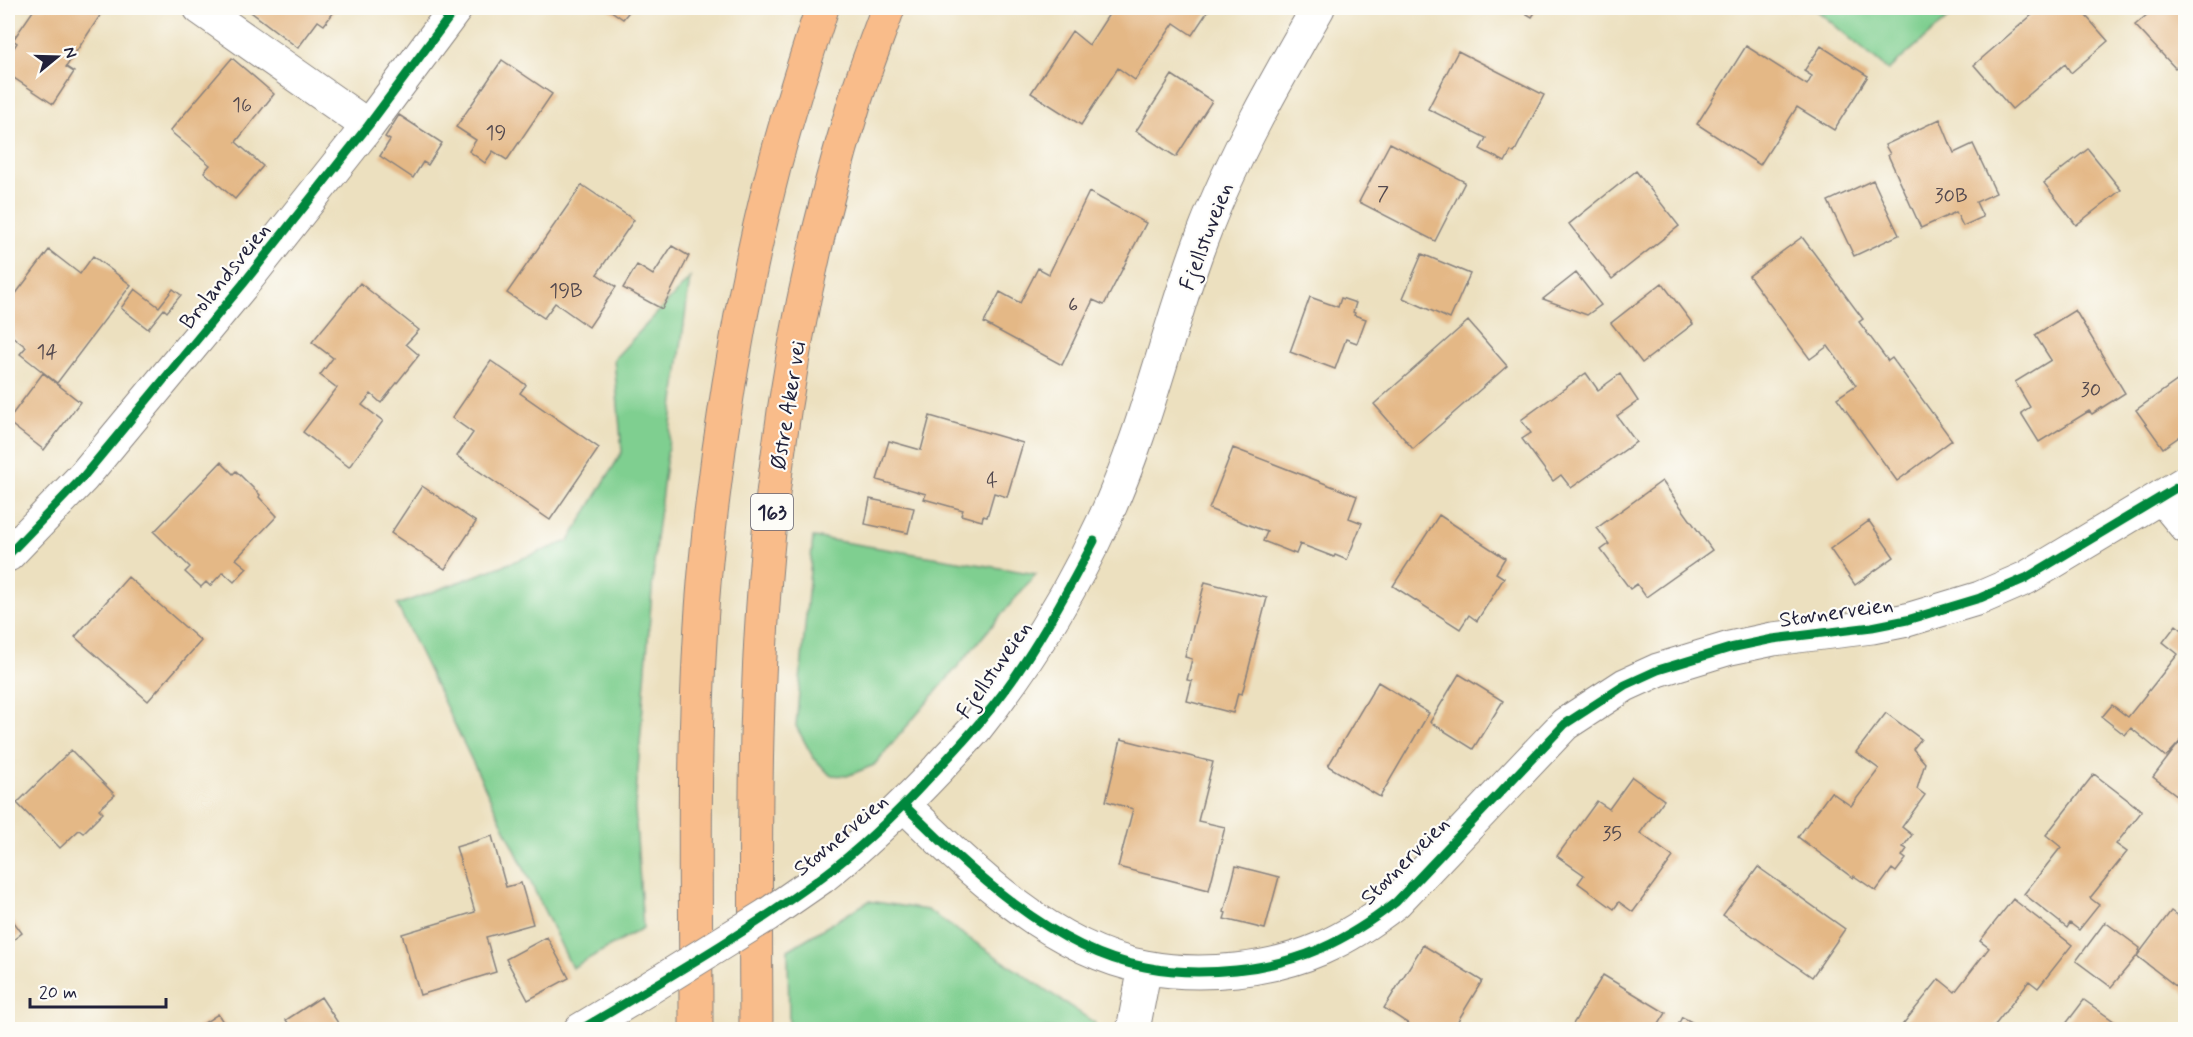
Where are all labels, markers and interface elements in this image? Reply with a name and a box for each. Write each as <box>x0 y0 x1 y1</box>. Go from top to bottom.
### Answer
north arrow <box>27 27 87 87</box>
text: N <box>58 44 81 61</box>
house number: 16 <box>232 92 252 119</box>
house number: 19 <box>486 120 506 147</box>
street label: Fjellstuveien <box>1173 179 1241 295</box>
house number: 7 <box>1377 181 1389 208</box>
house number: 30B <box>1934 183 1968 210</box>
street label: Brolandsveien <box>174 217 277 335</box>
house number: 19B <box>549 278 583 305</box>
house number: 6 <box>1068 292 1078 319</box>
house number: 14 <box>36 339 58 366</box>
street label: Østre Aker vei <box>765 339 813 472</box>
house number: 30 <box>2081 377 2101 404</box>
house number: 4 <box>986 468 998 495</box>
road number: 163 <box>751 494 793 530</box>
street label: Stovnerveien <box>1777 591 1895 635</box>
street label: Fjellstuveien <box>951 616 1039 725</box>
street label: Stovnerveien <box>788 788 894 883</box>
street label: Stovnerveien <box>1355 811 1456 912</box>
house number: 35 <box>1602 821 1622 848</box>
scale bar <box>30 971 166 1009</box>
text: 20 m <box>39 981 77 1005</box>

